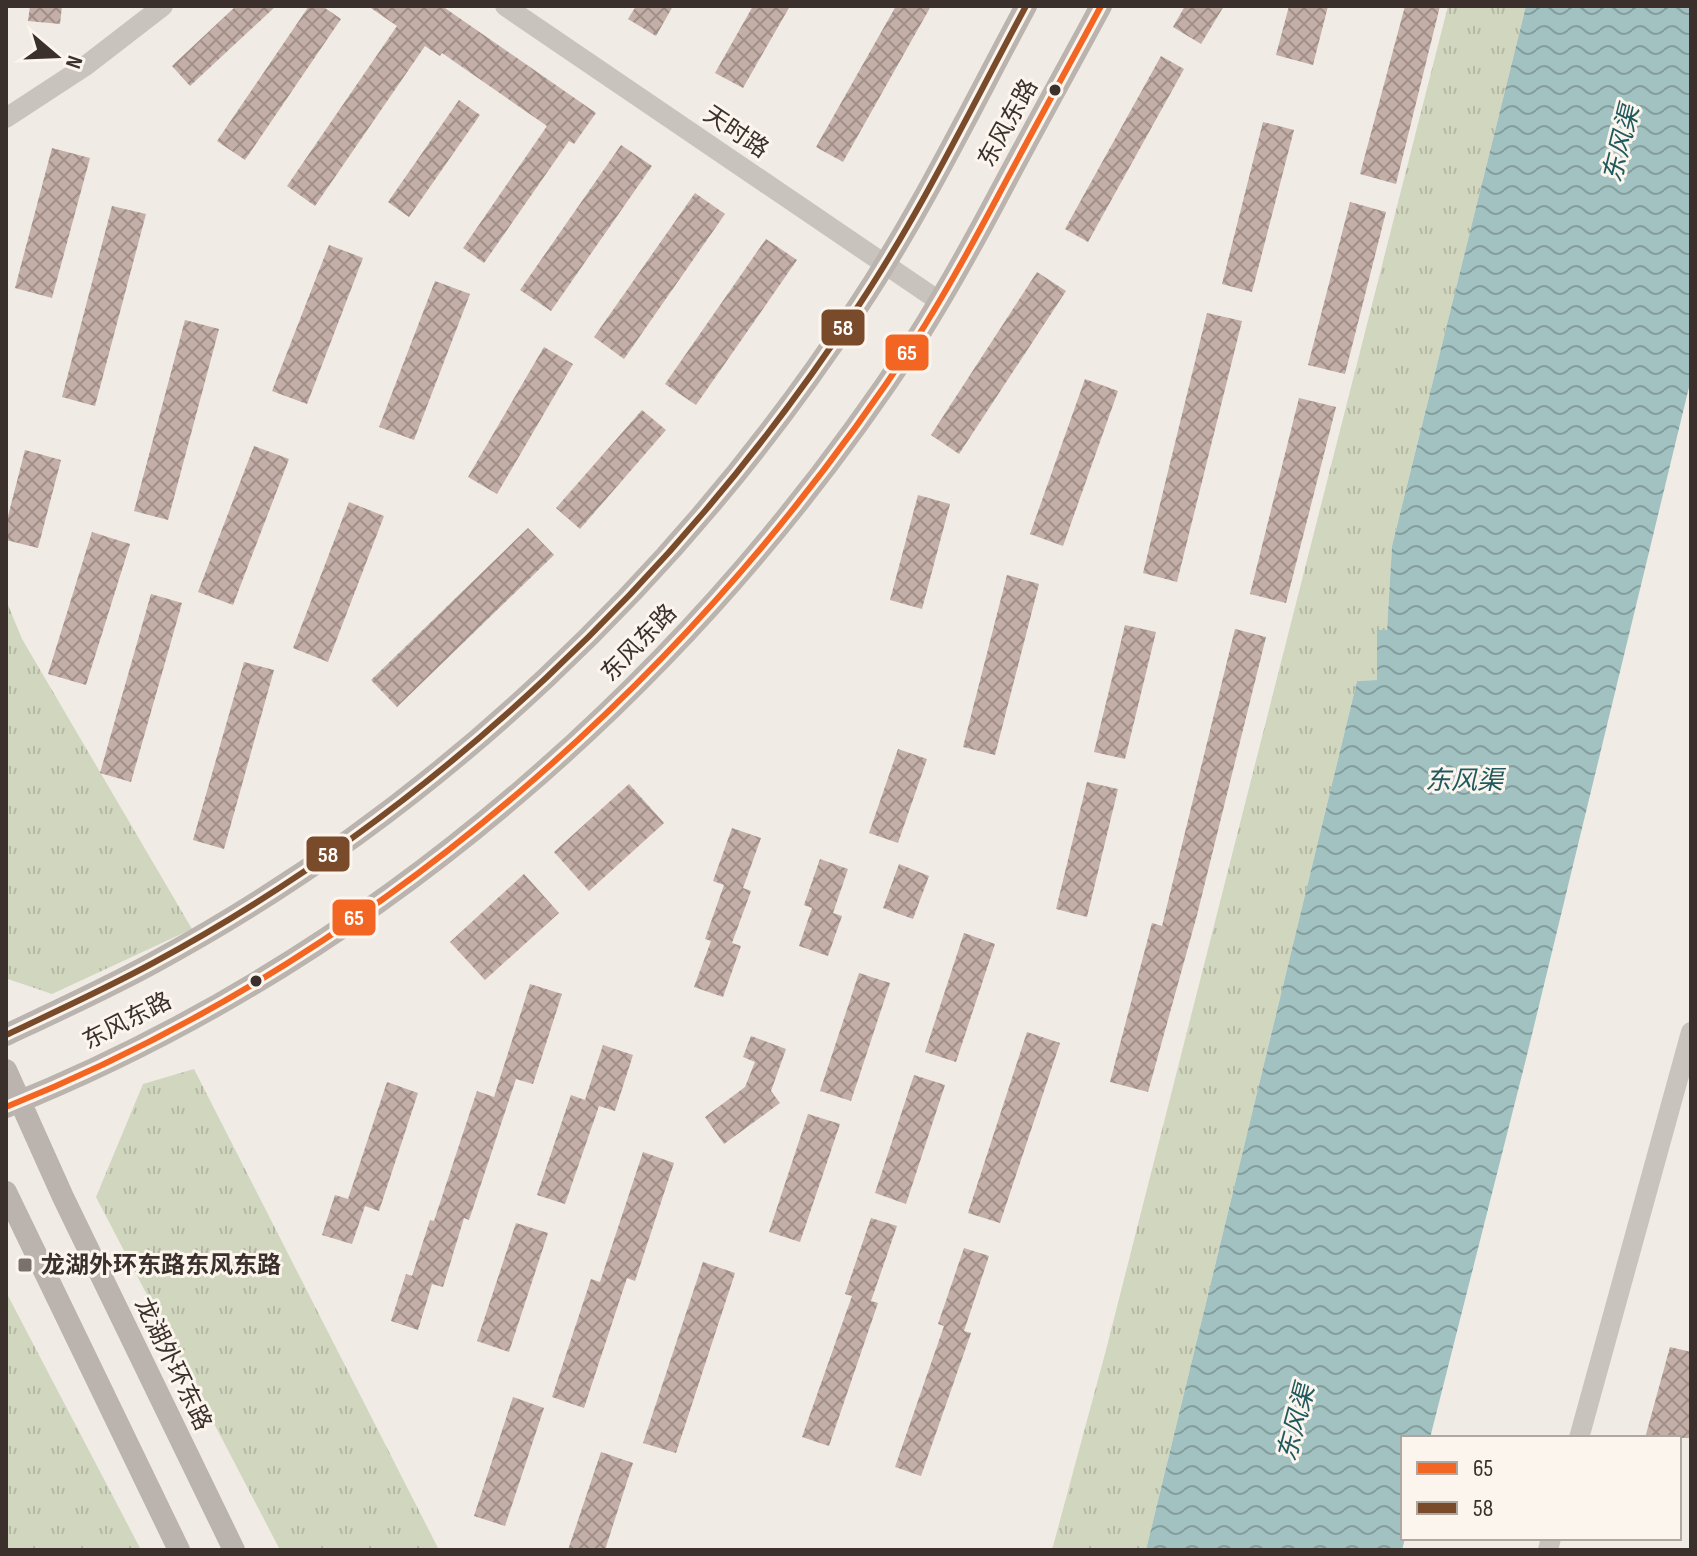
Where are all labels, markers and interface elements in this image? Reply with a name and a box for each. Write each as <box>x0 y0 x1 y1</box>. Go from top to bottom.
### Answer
north arrow <box>16 16 96 96</box>
text: N <box>59 52 88 72</box>
street label: 东风东路 <box>972 74 1044 172</box>
unlabelled marker <box>1047 82 1063 98</box>
water label: 东风渠 <box>1598 99 1647 186</box>
street label: 天时路 <box>698 100 774 164</box>
line badge: 58 <box>820 308 866 347</box>
text: 58 <box>833 315 853 342</box>
line badge: 65 <box>884 333 930 372</box>
text: 65 <box>897 340 917 367</box>
street label: 东风东路 <box>595 598 683 688</box>
water label: 东风渠 <box>1425 766 1507 797</box>
line badge: 58 <box>305 835 351 873</box>
text: 58 <box>318 842 338 869</box>
line badge: 65 <box>331 898 377 937</box>
text: 65 <box>344 905 364 932</box>
unlabelled marker <box>248 973 264 989</box>
street label: 东风东路 <box>78 986 176 1056</box>
place label: 龙湖外环东路东风东路 <box>41 1251 281 1280</box>
marker: 龙湖外环东路东风东路 <box>16 1256 34 1274</box>
street label: 龙湖外环东路 <box>128 1293 218 1435</box>
water label: 东风渠 <box>1272 1377 1323 1465</box>
legend <box>1401 1436 1681 1540</box>
text: 65 <box>1473 1454 1493 1483</box>
text: 58 <box>1473 1494 1493 1523</box>

